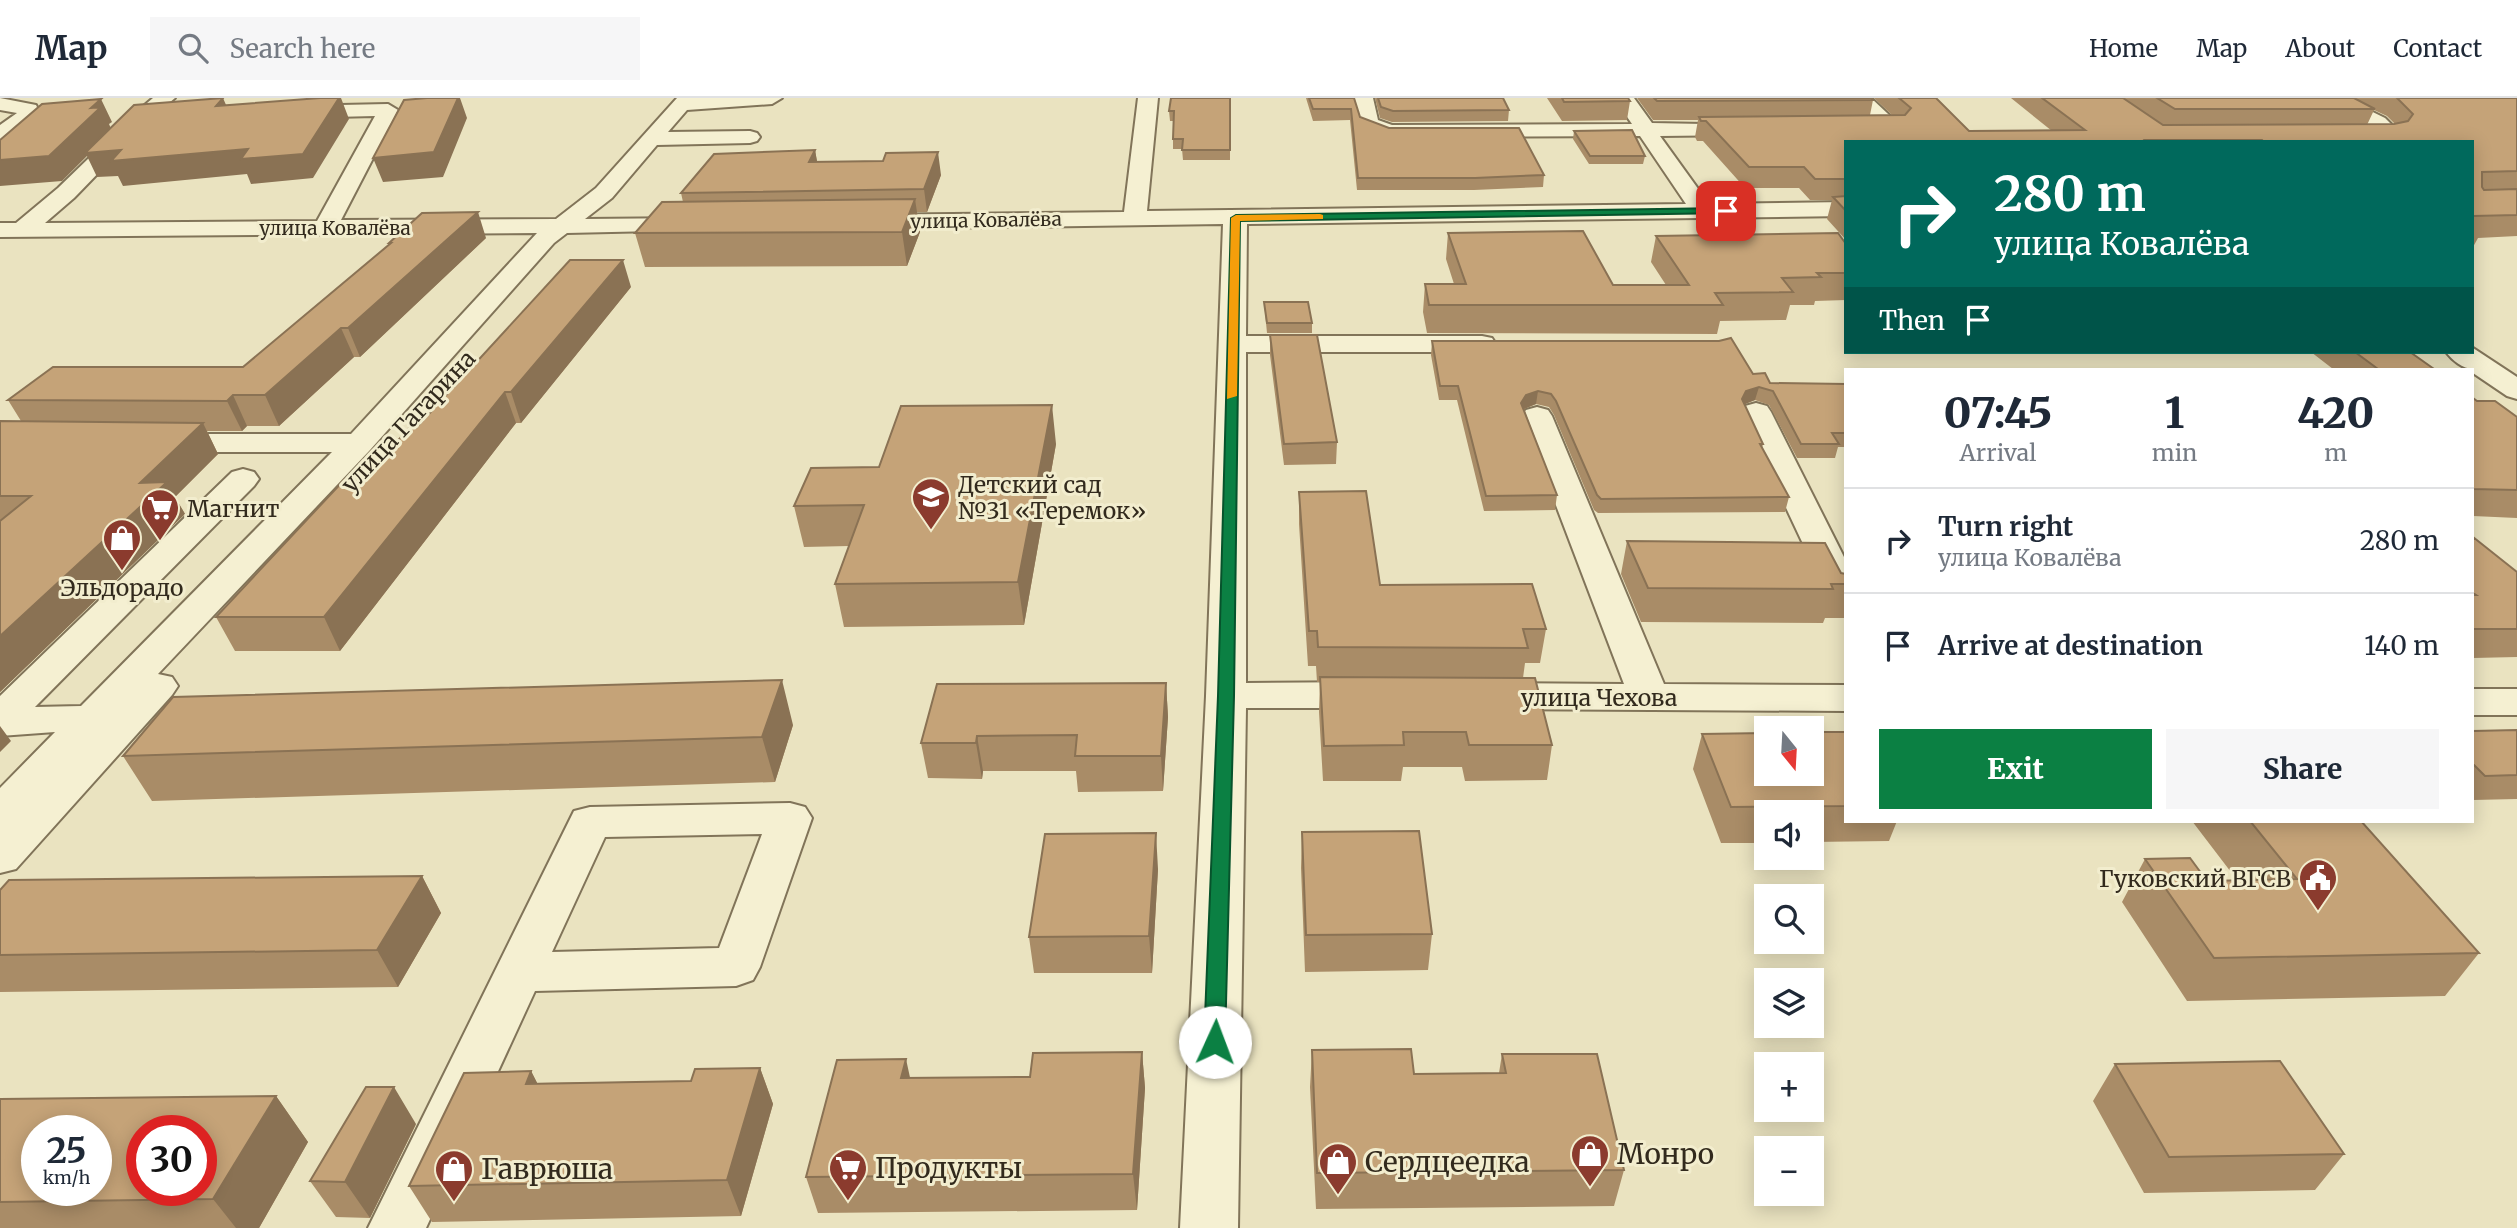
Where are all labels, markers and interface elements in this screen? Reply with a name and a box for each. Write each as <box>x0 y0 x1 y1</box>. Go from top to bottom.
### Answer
search box <box>150 17 640 80</box>
text: Map <box>35 28 108 69</box>
icon: search <box>174 29 212 67</box>
text: Search here <box>230 32 375 65</box>
text: Home <box>2089 33 2158 64</box>
text: Map <box>2196 33 2247 64</box>
text: About <box>2285 33 2355 64</box>
text: Contact <box>2393 33 2482 64</box>
text: 280 m <box>1994 163 2146 224</box>
icon: right <box>1879 168 1970 259</box>
pin <box>1696 181 1756 241</box>
icon: arrive <box>1707 192 1745 230</box>
street label: улица Ковалёва <box>910 207 1062 233</box>
street label: улица Ковалёва <box>259 216 411 240</box>
text: улица Ковалёва <box>1994 224 2249 264</box>
icon: arrive <box>1959 301 1997 339</box>
text: Then <box>1879 304 1945 337</box>
street label: улица Гагарина <box>335 344 481 498</box>
text: 07:45 <box>1944 387 2052 439</box>
text: 1 <box>2165 387 2184 439</box>
text: 420 <box>2297 387 2374 439</box>
text: Arrival <box>1960 438 2036 467</box>
text: min <box>2152 438 2197 467</box>
text: m <box>2324 438 2347 467</box>
place label: Детский сад №31 «Теремок» <box>958 470 1146 525</box>
school or university icon: Детский сад №31 «Теремок» <box>910 476 952 531</box>
supermarket icon: Магнит <box>139 487 181 542</box>
place label: Магнит <box>187 494 279 523</box>
text: Turn right <box>1938 510 2073 543</box>
shop icon: Эльдорадо <box>101 517 143 572</box>
icon: right <box>1879 522 1917 560</box>
text: 280 m <box>2360 524 2439 557</box>
text: улица Ковалёва <box>1938 543 2122 572</box>
place label: Эльдорадо <box>61 573 183 602</box>
icon: arrive <box>1879 627 1917 665</box>
text: Arrive at destination <box>1938 629 2203 662</box>
text: 140 m <box>2364 629 2439 662</box>
street label: улица Чехова <box>1521 683 1677 712</box>
north arrow <box>1754 716 1824 786</box>
map controls <box>1754 716 1824 1206</box>
button: Exit <box>1879 729 2152 809</box>
button: Share <box>2166 729 2439 809</box>
button: sound <box>1754 800 1824 870</box>
public building icon: Гуковский ВГСВ <box>2297 857 2339 912</box>
place label: Гуковский ВГСВ <box>2099 864 2291 893</box>
button: search <box>1754 884 1824 954</box>
button: layers <box>1754 968 1824 1038</box>
position arrow <box>1178 1005 1252 1079</box>
button: + <box>1754 1052 1824 1122</box>
speed limit sign: 30 <box>126 1115 217 1206</box>
text: 25 <box>46 1129 87 1173</box>
shop icon: Монро <box>1569 1133 1611 1188</box>
place label: Монро <box>1617 1136 1714 1172</box>
button: − <box>1754 1136 1824 1206</box>
shop icon: Сердцеедка <box>1317 1141 1359 1196</box>
place label: Сердцеедка <box>1365 1144 1530 1180</box>
supermarket icon: Продукты <box>827 1147 869 1202</box>
shop icon: Гаврюша <box>433 1148 475 1203</box>
place label: Продукты <box>875 1150 1022 1186</box>
place label: Гаврюша <box>481 1151 613 1187</box>
text: km/h <box>43 1166 90 1189</box>

